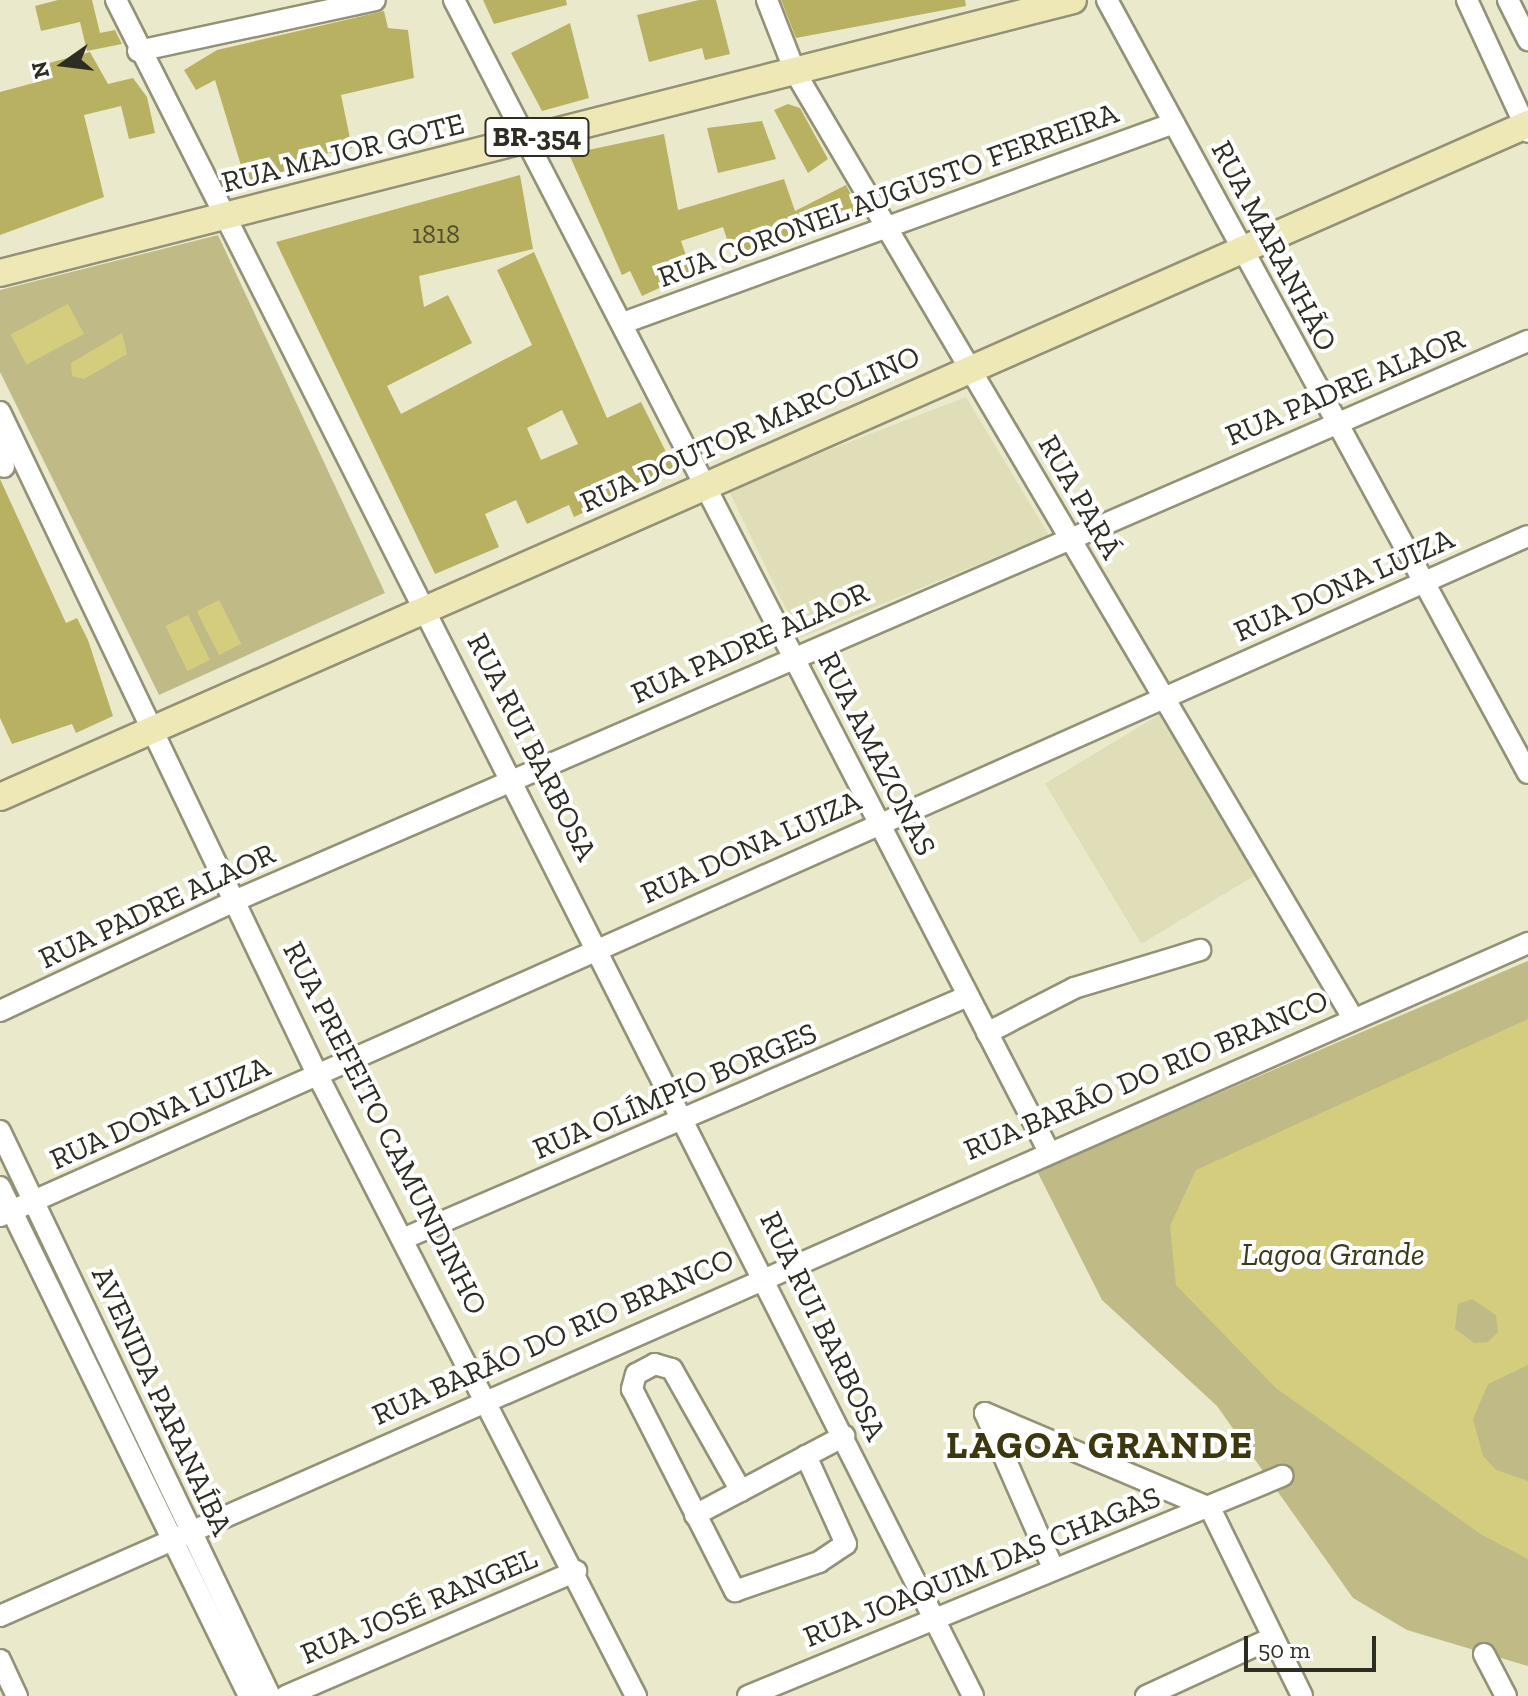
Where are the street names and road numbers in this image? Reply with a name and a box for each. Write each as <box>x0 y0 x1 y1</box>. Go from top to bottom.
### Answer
street label: RUA CORONEL AUGUSTO FERREIRA <box>652 94 1124 296</box>
street label: RUA MAJOR GOTE <box>218 105 468 201</box>
road number: BR-354 <box>483 113 591 161</box>
street label: RUA MARANHÃO <box>1203 134 1345 358</box>
street label: RUA PADRE ALAOR <box>1219 320 1471 454</box>
street label: RUA DOUTOR MARCOLINO <box>574 338 926 520</box>
street label: RUA PARÁ <box>1030 428 1130 566</box>
street label: RUA DONA LUIZA <box>1228 520 1460 650</box>
street label: RUA PADRE ALAOR <box>625 574 875 712</box>
street label: RUA RUI BARBOSA <box>459 627 605 867</box>
street label: RUA AMAZONAS <box>810 645 944 863</box>
street label: RUA DONA LUIZA <box>635 782 867 912</box>
street label: RUA PADRE ALAOR <box>32 835 282 977</box>
street label: RUA PREFEITO CAMUNDINHO <box>275 935 495 1321</box>
street label: RUA BARÃO DO RIO BRANCO <box>958 982 1334 1168</box>
street label: RUA OLÍMPIO BORGES <box>527 1015 823 1167</box>
street label: RUA DONA LUIZA <box>44 1048 276 1178</box>
street label: RUA RUI BARBOSA <box>752 1205 894 1447</box>
street label: RUA BARÃO DO RIO BRANCO <box>366 1241 740 1433</box>
street label: AVENIDA PARANAÍBA <box>84 1260 240 1542</box>
street label: RUA JOAQUIM DAS CHAGAS <box>798 1479 1166 1655</box>
street label: RUA JOSÉ RANGEL <box>295 1540 543 1672</box>

